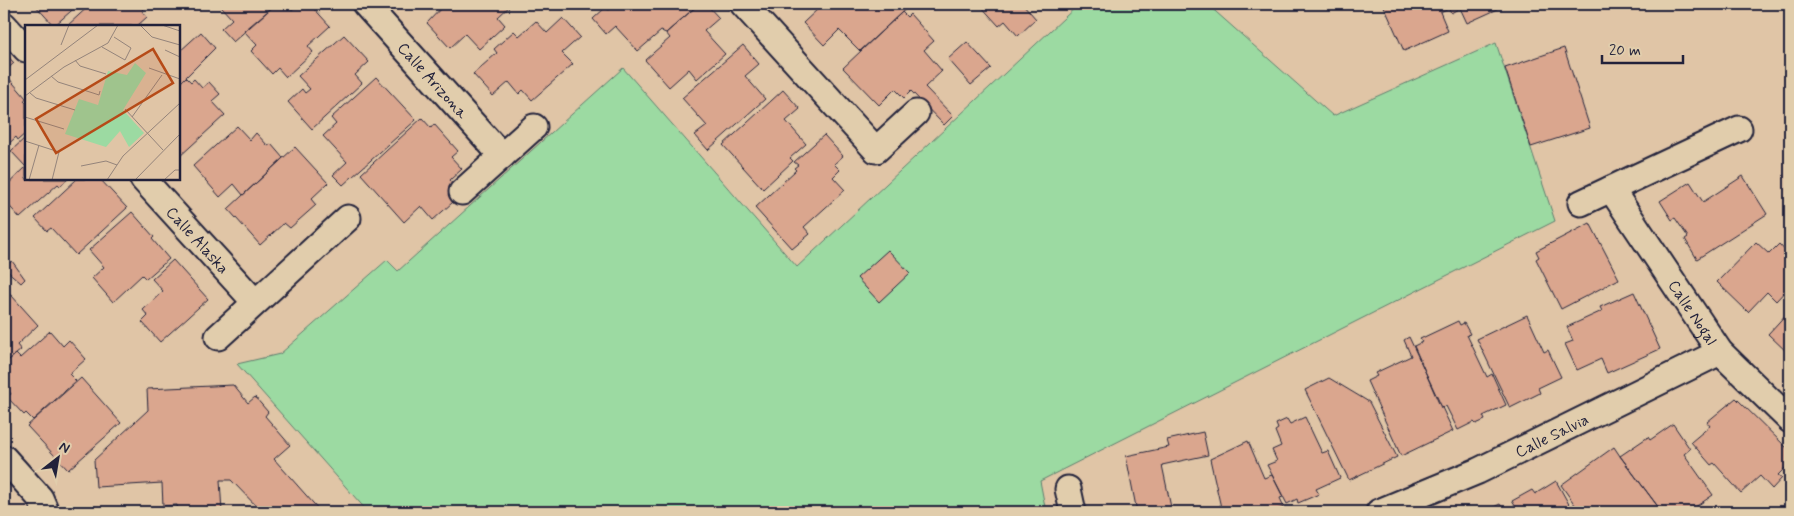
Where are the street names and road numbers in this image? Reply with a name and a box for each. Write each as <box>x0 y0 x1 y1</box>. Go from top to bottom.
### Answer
street label: Calle Arizona <box>392 38 472 124</box>
street label: Calle Alaska <box>161 202 233 279</box>
street label: Calle Nogal <box>1663 276 1721 349</box>
street label: Calle Salvia <box>1512 409 1592 463</box>

